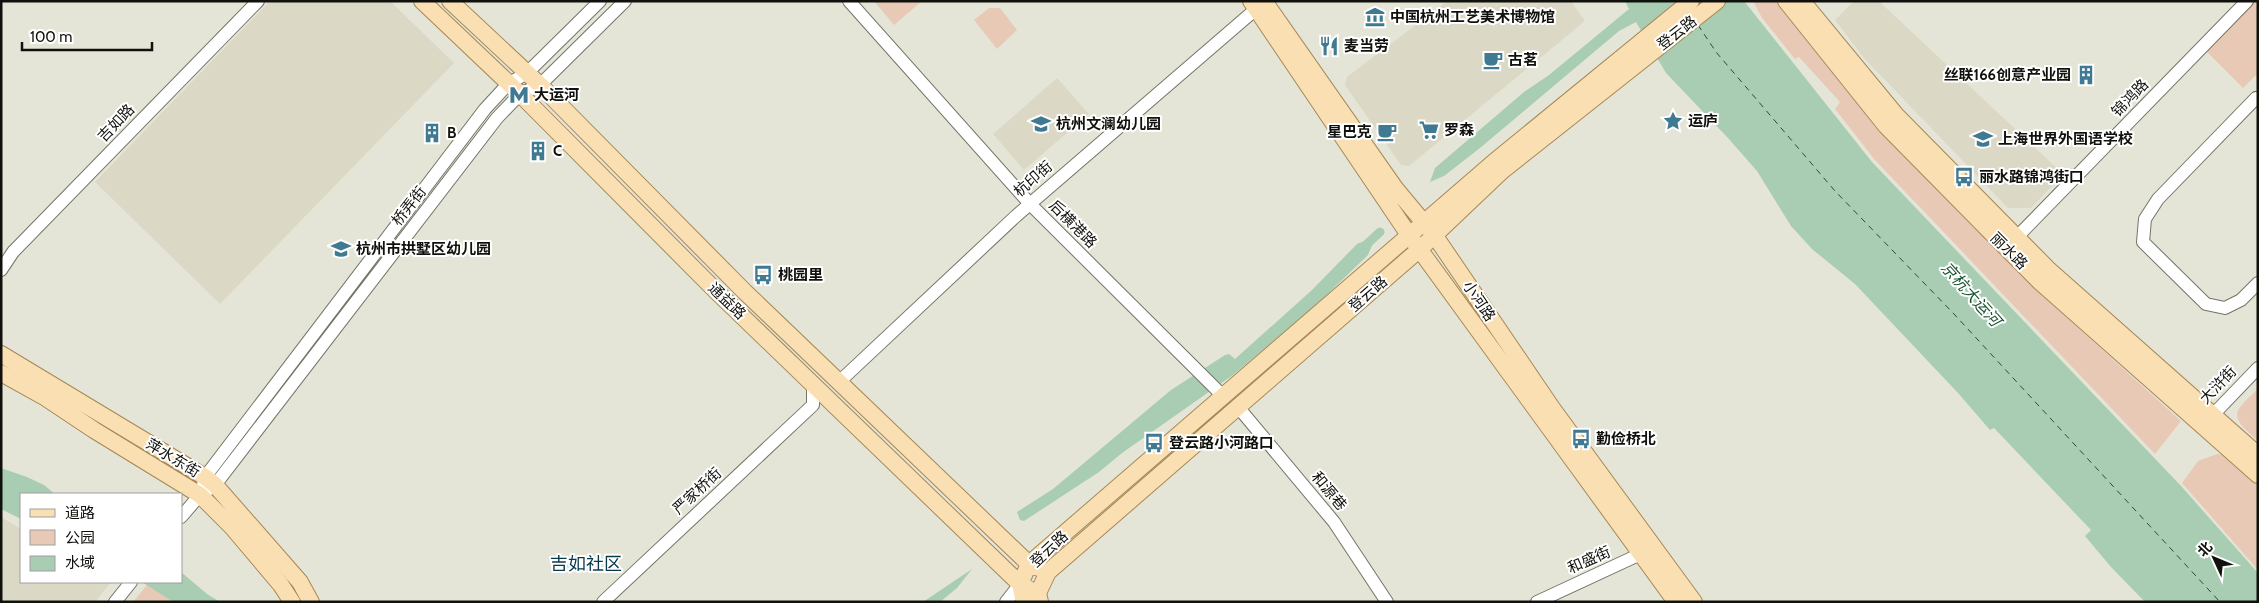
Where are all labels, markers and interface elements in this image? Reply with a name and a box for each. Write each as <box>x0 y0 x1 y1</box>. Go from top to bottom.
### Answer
museum icon: 中国杭州工艺美术博物馆 <box>1364 6 1386 28</box>
place label: 中国杭州工艺美术博物馆 <box>1390 8 1555 26</box>
street label: 登云路 <box>1654 12 1700 54</box>
scale bar <box>22 20 152 52</box>
text: 100 m <box>30 28 72 46</box>
restaurant icon: 麦当劳 <box>1318 35 1340 57</box>
place label: 麦当劳 <box>1344 37 1389 55</box>
cafe icon: 古茗 <box>1482 49 1504 71</box>
place label: 古茗 <box>1508 51 1538 69</box>
building icon: 丝联166创意产业园 <box>2075 64 2097 86</box>
place label: 丝联166创意产业园 <box>1944 66 2071 84</box>
street label: 锦鸿路 <box>2108 76 2152 120</box>
metro station icon: 大运河 <box>508 84 530 106</box>
place label: 大运河 <box>534 86 579 104</box>
street label: 吉如路 <box>94 101 138 145</box>
place icon: 运庐 <box>1662 110 1684 132</box>
place label: 运庐 <box>1688 112 1718 130</box>
school or university icon: 杭州文澜幼儿园 <box>1030 113 1052 135</box>
place label: 杭州文澜幼儿园 <box>1056 115 1161 133</box>
supermarket icon: 罗森 <box>1418 119 1440 141</box>
cafe icon: 星巴克 <box>1376 121 1398 143</box>
place label: 罗森 <box>1444 121 1474 139</box>
building icon: B <box>421 122 443 144</box>
place label: 星巴克 <box>1327 123 1372 141</box>
place label: B <box>447 124 456 142</box>
school or university icon: 上海世界外国语学校 <box>1972 128 1994 150</box>
place label: 上海世界外国语学校 <box>1998 130 2133 148</box>
building icon: C <box>527 140 549 162</box>
place label: C <box>553 142 562 160</box>
street label: 杭印街 <box>1010 157 1056 201</box>
bus stop icon: 丽水路锦鸿街口 <box>1953 166 1975 188</box>
place label: 丽水路锦鸿街口 <box>1979 168 2084 186</box>
street label: 桥弄街 <box>388 183 430 229</box>
street label: 后横港路 <box>1045 196 1101 252</box>
street label: 丽水路 <box>1987 229 2031 273</box>
school or university icon: 杭州市拱墅区幼儿园 <box>330 238 352 260</box>
place label: 杭州市拱墅区幼儿园 <box>356 240 491 258</box>
water label: 京杭大运河 <box>1937 258 2007 332</box>
bus stop icon: 桃园里 <box>752 264 774 286</box>
place label: 桃园里 <box>778 266 823 284</box>
street label: 登云路 <box>1345 272 1391 316</box>
street label: 小河路 <box>1459 277 1499 325</box>
street label: 通益路 <box>705 279 749 323</box>
street label: 大浒街 <box>2196 363 2240 407</box>
bus stop icon: 勤俭桥北 <box>1570 428 1592 450</box>
place label: 勤俭桥北 <box>1596 430 1656 448</box>
bus stop icon: 登云路小河路口 <box>1143 432 1165 454</box>
place label: 登云路小河路口 <box>1169 434 1274 452</box>
street label: 萍水东街 <box>143 435 203 481</box>
street label: 严家桥街 <box>669 464 725 518</box>
street label: 和源巷 <box>1308 468 1350 514</box>
legend <box>20 493 182 583</box>
text: 道路 <box>65 504 95 522</box>
street label: 登云路 <box>1026 527 1072 571</box>
text: 公园 <box>65 529 95 547</box>
north arrow <box>2189 533 2239 583</box>
text: 北 <box>2193 538 2216 560</box>
street label: 和盛街 <box>1565 543 1613 577</box>
district label: 吉如社区 <box>550 553 622 575</box>
text: 水域 <box>65 554 95 572</box>

